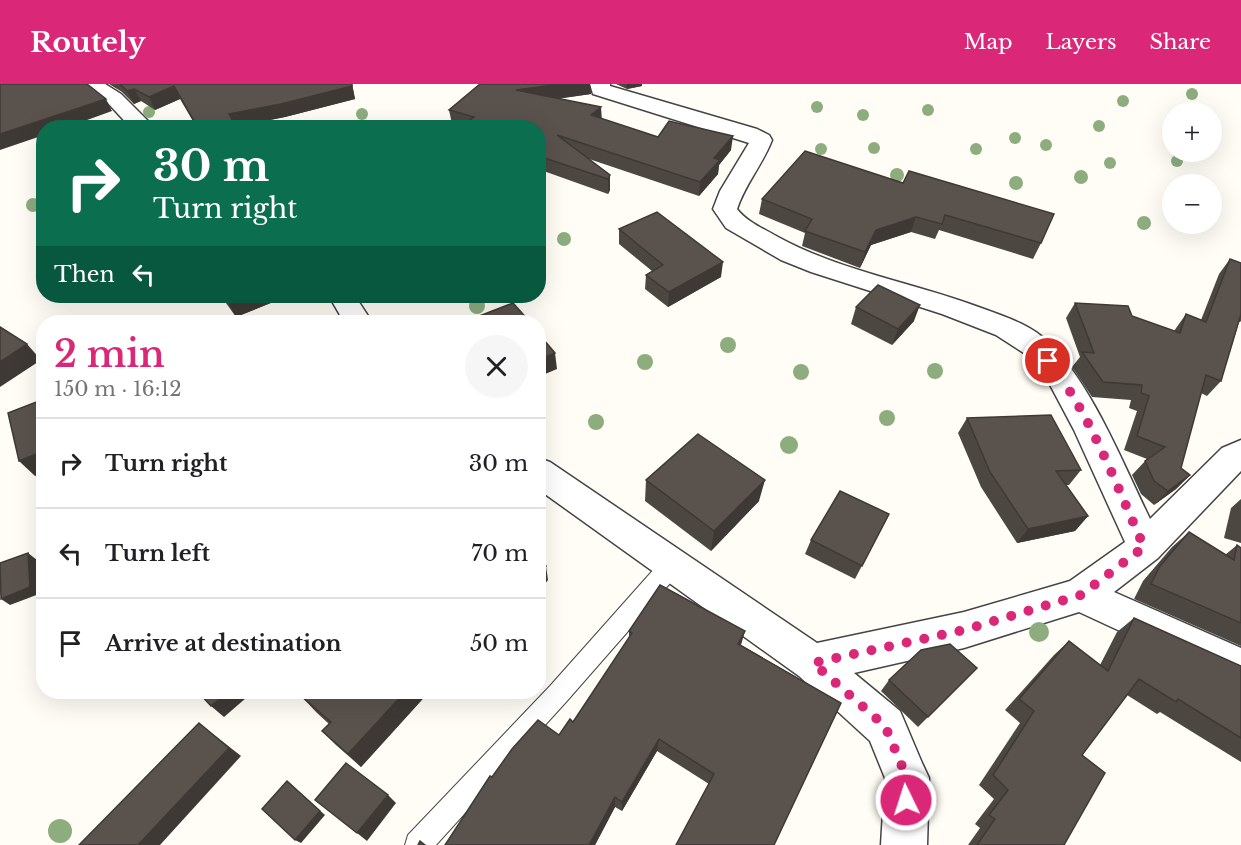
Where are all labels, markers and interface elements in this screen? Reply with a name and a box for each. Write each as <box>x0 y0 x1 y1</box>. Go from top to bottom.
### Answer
text: Routely <box>30 25 146 60</box>
text: Map <box>964 29 1013 55</box>
text: Layers <box>1046 29 1117 55</box>
text: Share <box>1150 29 1211 55</box>
map controls <box>1162 102 1222 234</box>
button: + <box>1162 102 1222 162</box>
text: 30 m <box>153 140 269 192</box>
icon: right <box>54 144 132 222</box>
button: − <box>1162 174 1222 234</box>
text: Turn right <box>153 192 297 225</box>
icon: left <box>127 258 160 291</box>
text: Then <box>54 261 115 288</box>
text: 2 min <box>54 332 165 377</box>
button: close <box>465 335 528 398</box>
pin <box>1022 335 1073 386</box>
icon: arrive <box>1031 344 1064 377</box>
text: 150 m · 16:12 <box>54 377 182 401</box>
icon: right <box>54 447 87 480</box>
text: Turn right <box>105 450 227 477</box>
text: 30 m <box>469 450 528 477</box>
icon: left <box>54 537 87 570</box>
text: Turn left <box>105 540 210 567</box>
text: 70 m <box>471 540 528 567</box>
icon: arrive <box>54 627 87 660</box>
text: Arrive at destination <box>105 630 342 657</box>
text: 50 m <box>470 630 528 657</box>
position arrow <box>874 768 938 832</box>

